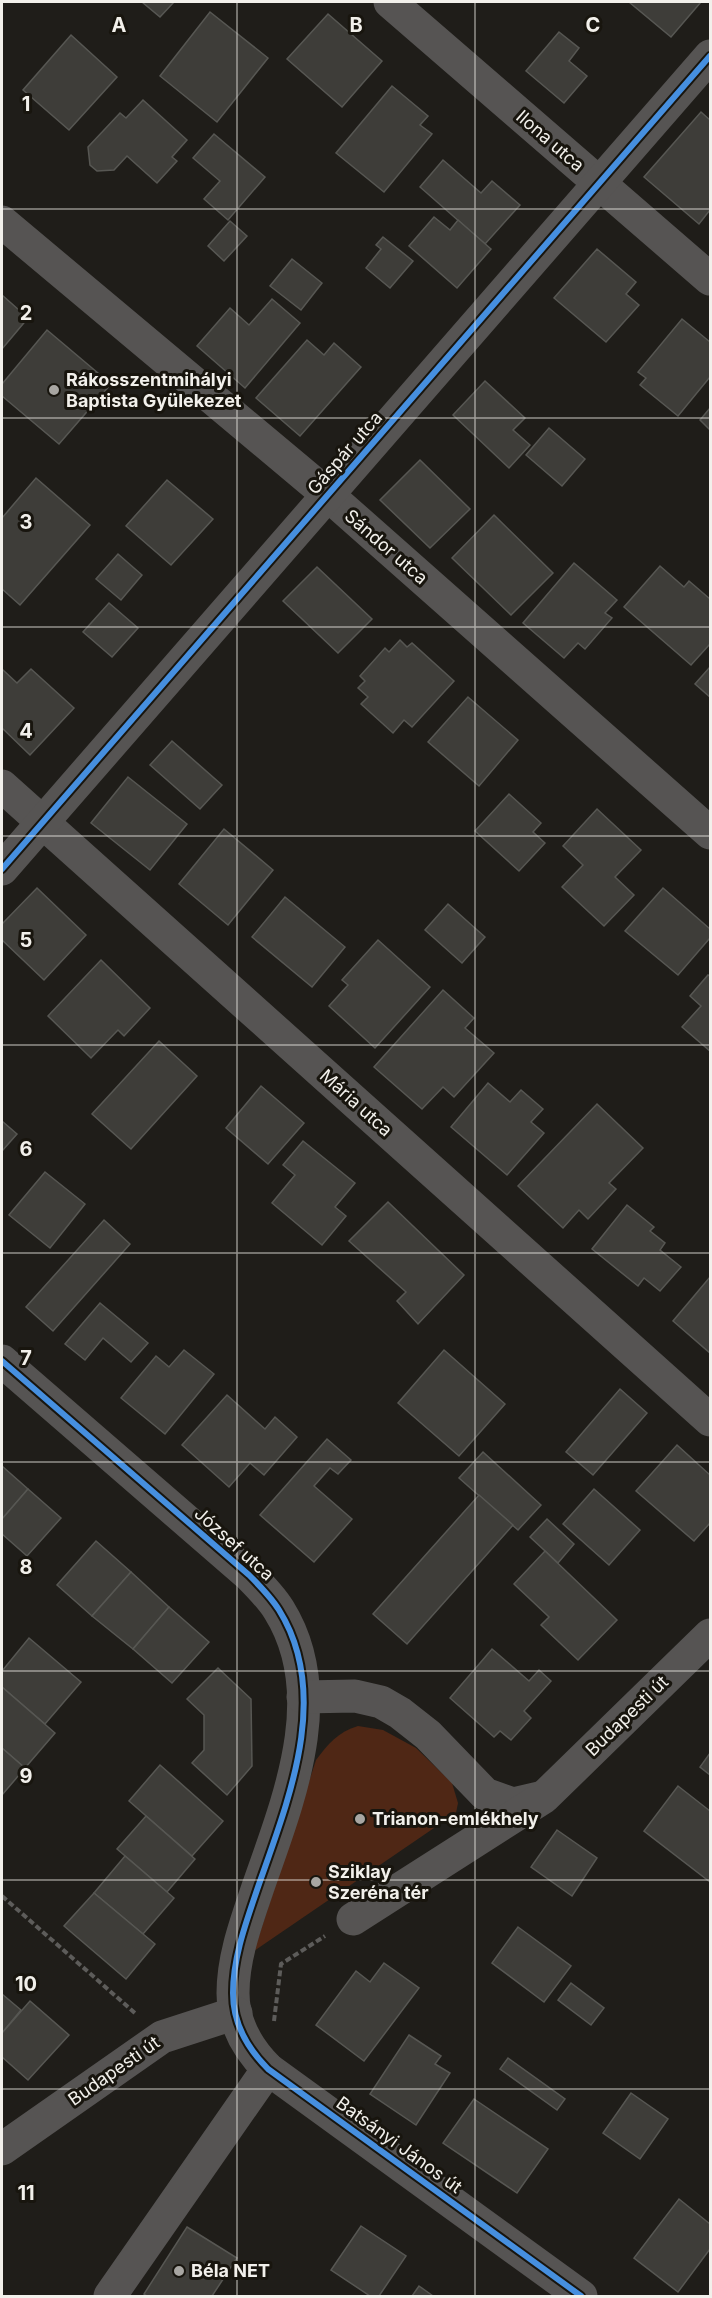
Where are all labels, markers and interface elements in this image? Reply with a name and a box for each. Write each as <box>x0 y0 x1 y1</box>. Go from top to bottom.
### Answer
text: A <box>112 13 127 37</box>
text: B <box>349 13 363 37</box>
text: C <box>586 13 600 37</box>
text: 1 <box>22 92 30 116</box>
street label: Ilona utca <box>512 106 588 176</box>
text: 2 <box>20 301 32 325</box>
place label: Rákosszentmihályi Baptista Gyülekezet <box>66 369 242 411</box>
marker: Rákosszentmihályi Baptista Gyülekezet <box>47 383 61 397</box>
street label: Gáspár utca <box>303 407 386 498</box>
street label: Sándor utca <box>341 505 432 588</box>
text: 3 <box>20 510 32 534</box>
text: 4 <box>19 719 33 743</box>
text: 5 <box>20 928 32 952</box>
street label: Mária utca <box>316 1065 397 1141</box>
text: 6 <box>20 1137 33 1161</box>
text: 7 <box>20 1346 32 1370</box>
street label: József utca <box>190 1503 278 1585</box>
text: 8 <box>19 1555 33 1579</box>
street label: Budapesti út <box>581 1671 672 1760</box>
text: 9 <box>20 1764 33 1788</box>
place label: Trianon-emlékhely <box>372 1808 539 1829</box>
marker: Trianon-emlékhely <box>353 1812 367 1826</box>
place label: Sziklay Szeréna tér <box>328 1861 428 1903</box>
marker: Sziklay Szeréna tér <box>309 1875 323 1889</box>
text: 10 <box>15 1972 37 1996</box>
street label: Budapesti út <box>64 2031 163 2110</box>
street label: Batsányi János út <box>332 2092 466 2197</box>
text: 11 <box>17 2181 35 2205</box>
place label: Béla NET <box>191 2260 270 2281</box>
marker: Béla NET <box>172 2264 186 2278</box>

